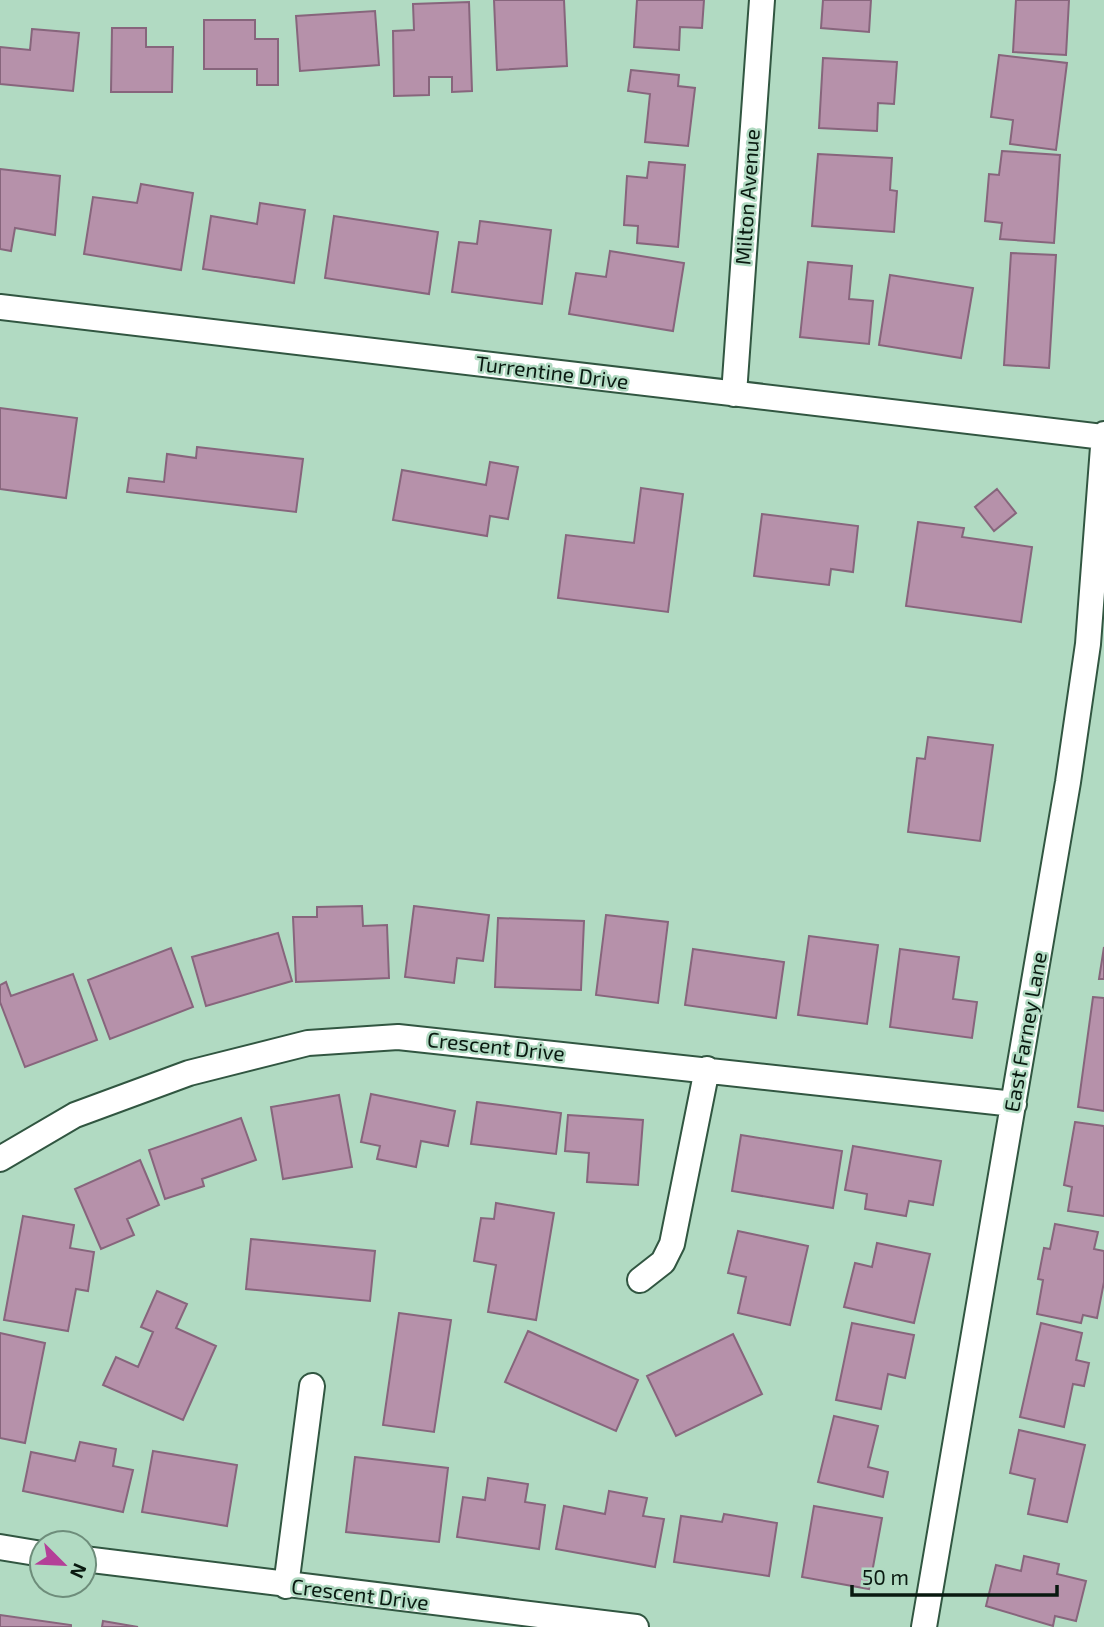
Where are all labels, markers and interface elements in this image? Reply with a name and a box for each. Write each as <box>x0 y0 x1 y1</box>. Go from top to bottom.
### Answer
street label: Milton Avenue <box>729 128 764 266</box>
street label: Turrentine Drive <box>474 350 630 393</box>
street label: East Farney Lane <box>998 950 1051 1114</box>
street label: Crescent Drive <box>426 1026 566 1065</box>
north arrow <box>28 1529 98 1599</box>
scale bar <box>852 1554 1057 1598</box>
text: N <box>66 1560 92 1582</box>
text: 50 m <box>862 1564 909 1589</box>
street label: Crescent Drive <box>290 1573 430 1614</box>

